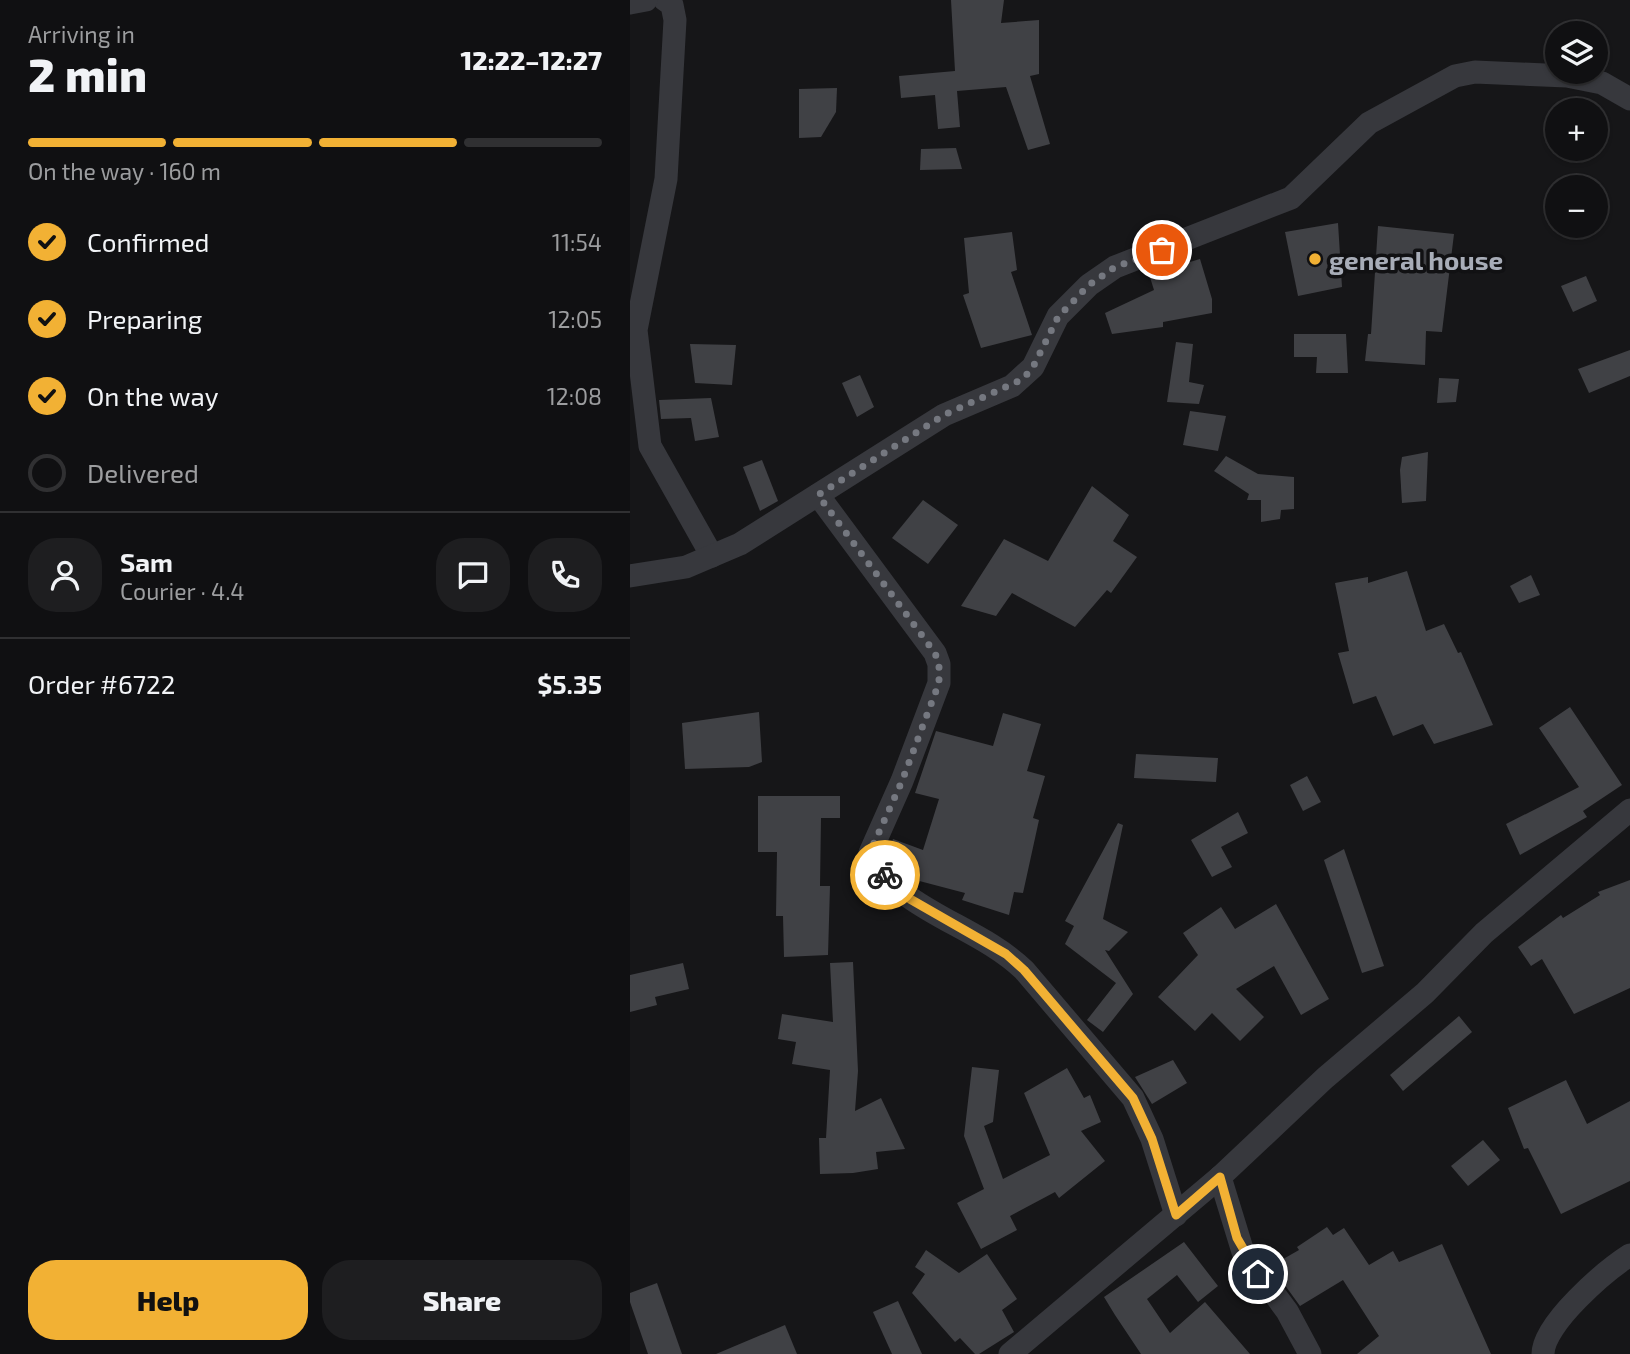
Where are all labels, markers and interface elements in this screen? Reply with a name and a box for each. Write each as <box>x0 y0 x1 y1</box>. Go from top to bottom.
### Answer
text: Arriving in <box>28 20 135 48</box>
map controls <box>1545 21 1608 238</box>
button: layers <box>1545 21 1608 84</box>
text: 12:22–12:27 <box>461 44 602 75</box>
text: 2 min <box>28 46 147 101</box>
button: + <box>1545 98 1608 161</box>
text: On the way · 160 m <box>28 157 221 185</box>
button: − <box>1545 175 1608 238</box>
pin <box>1132 220 1192 280</box>
icon: check <box>28 223 66 261</box>
text: Confirmed <box>87 226 210 257</box>
text: 11:54 <box>552 228 602 256</box>
icon: bag <box>1143 231 1181 269</box>
place label: general house <box>1329 244 1503 275</box>
marker: general house <box>1307 251 1323 267</box>
icon: check <box>28 300 66 338</box>
text: Preparing <box>87 303 202 334</box>
text: 12:05 <box>548 305 602 333</box>
icon: check <box>28 377 66 415</box>
text: On the way <box>87 380 218 411</box>
text: 12:08 <box>547 382 602 410</box>
text: Delivered <box>87 457 199 488</box>
button: person <box>28 538 102 612</box>
button: chat <box>436 538 510 612</box>
button: phone <box>528 538 602 612</box>
text: Sam <box>120 546 173 577</box>
text: Courier · 4.4 <box>120 577 244 605</box>
text: Order #6722 <box>28 668 175 699</box>
text: $5.35 <box>537 668 602 699</box>
courier <box>850 840 920 910</box>
icon: bike <box>866 856 904 894</box>
pin <box>1228 1244 1288 1304</box>
icon: home <box>1239 1255 1277 1293</box>
button: Help <box>28 1260 308 1340</box>
button: Share <box>322 1260 602 1340</box>

